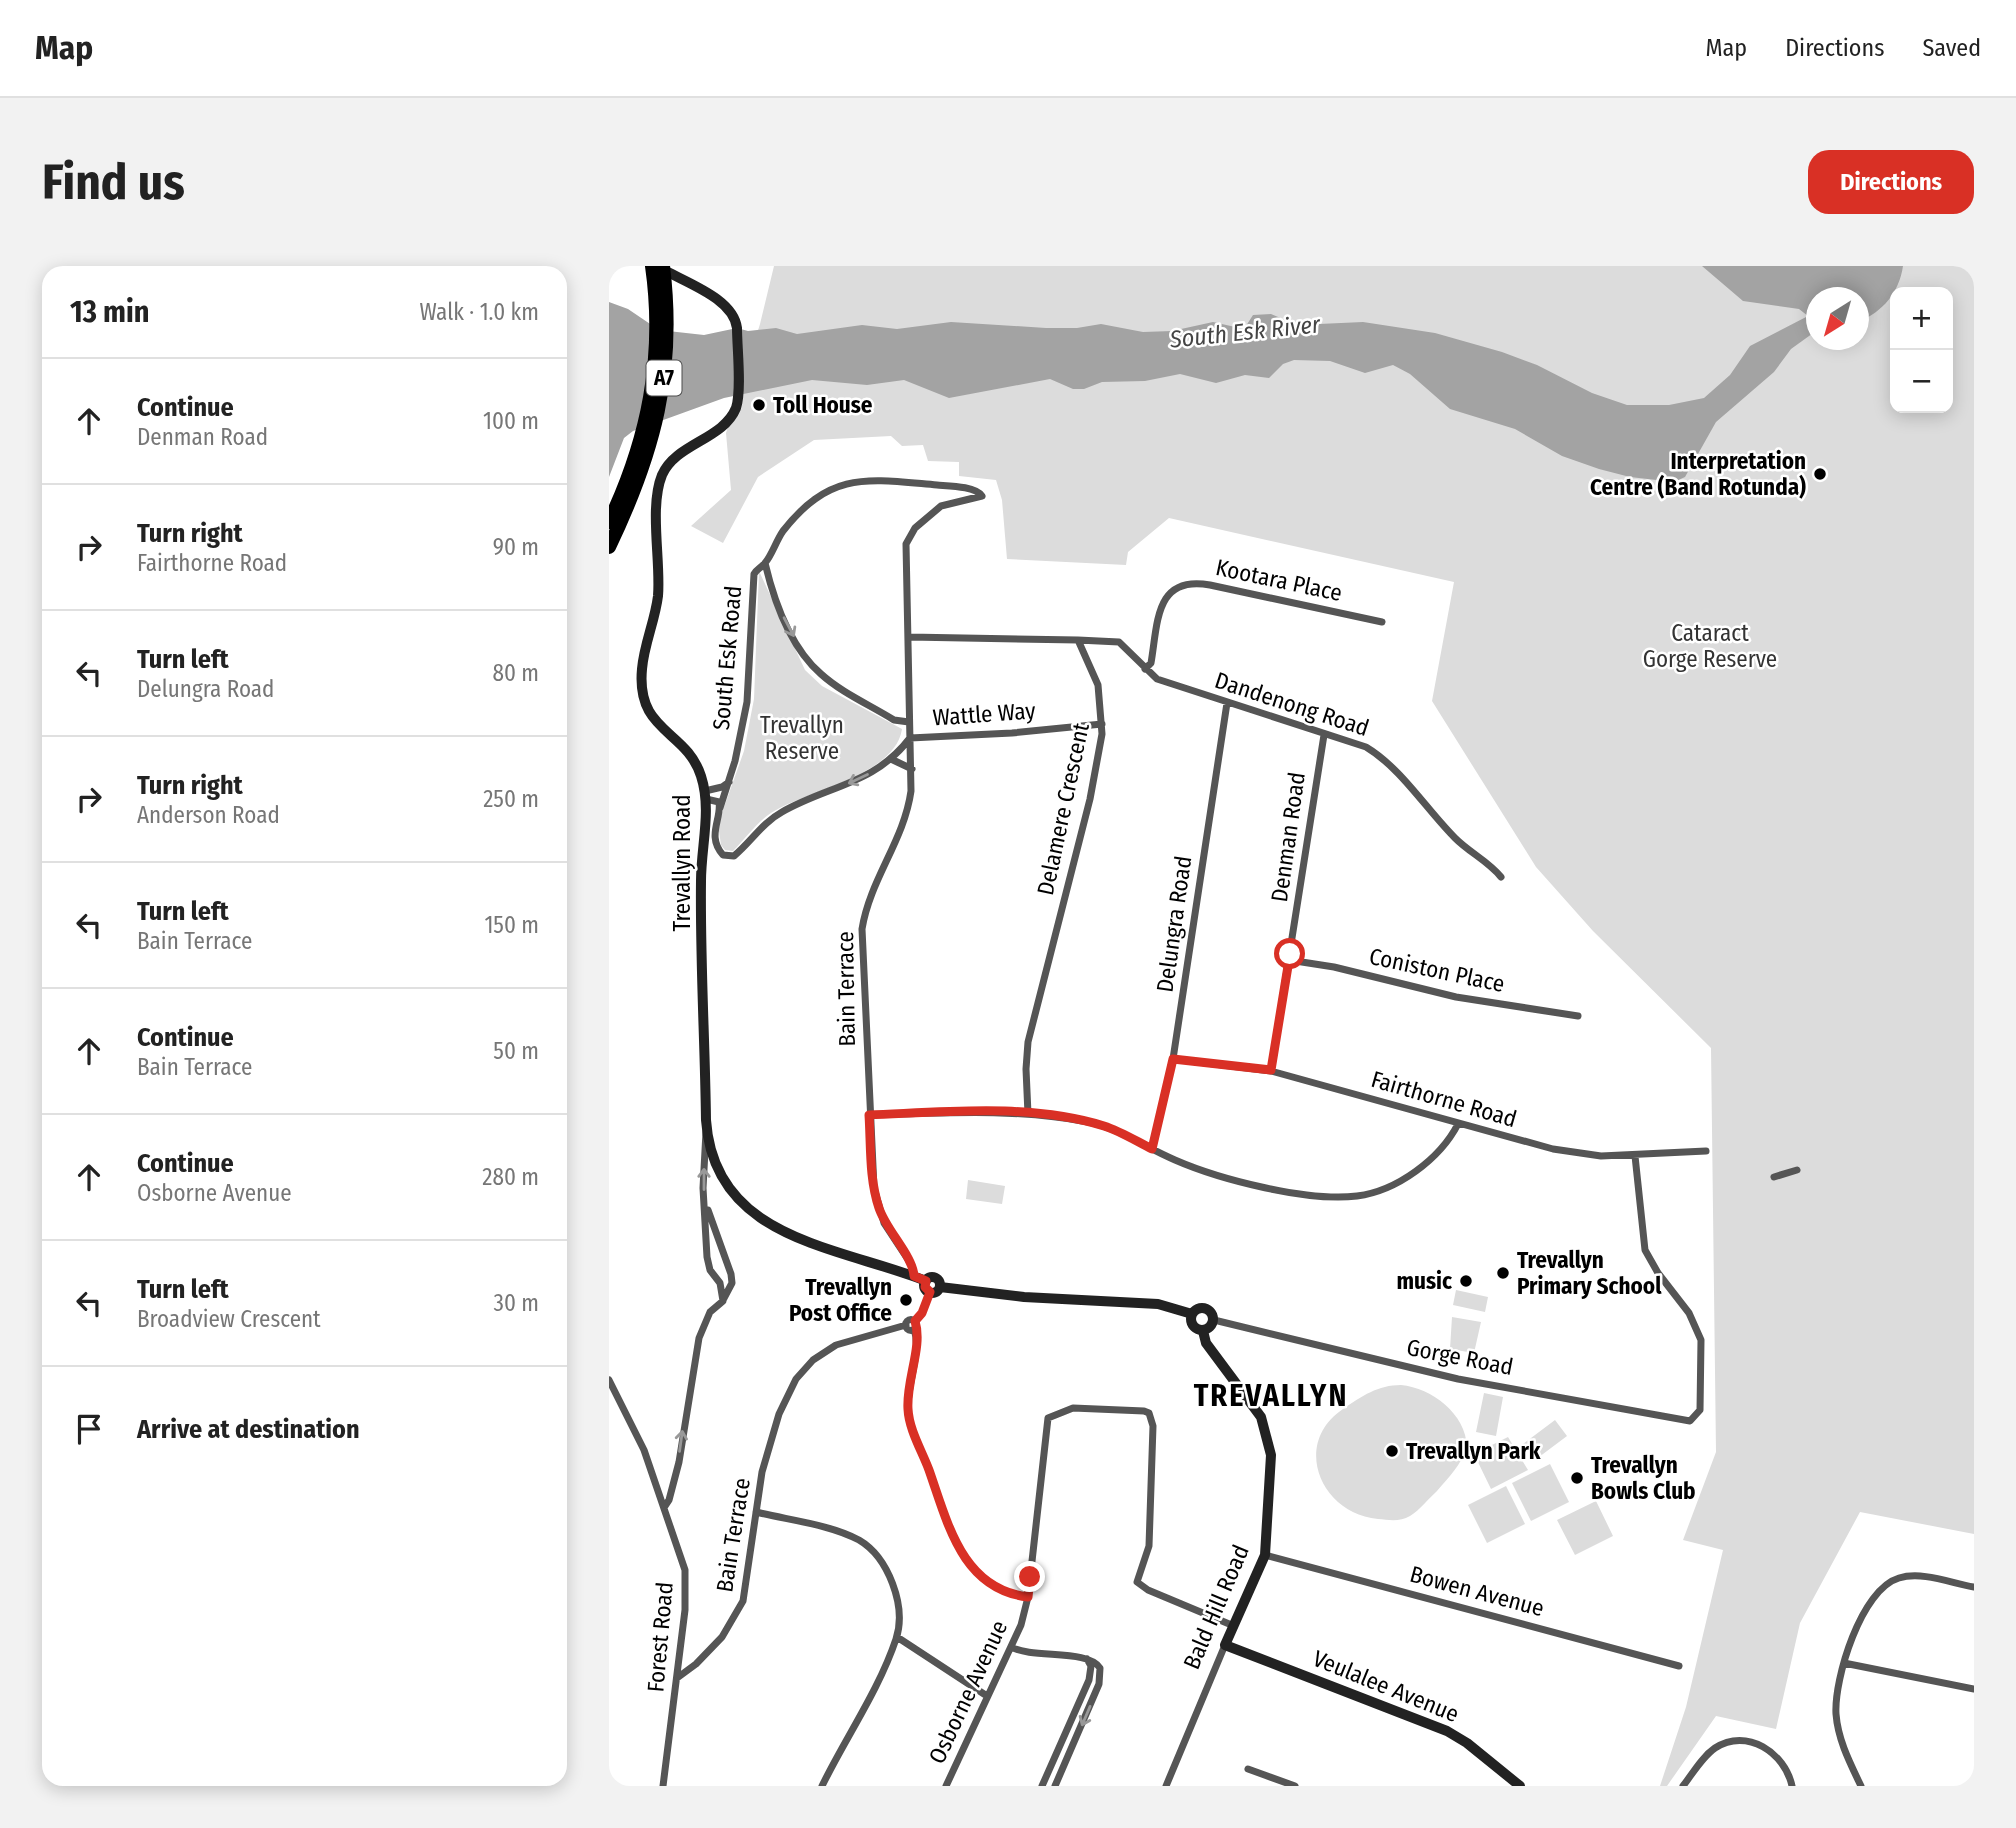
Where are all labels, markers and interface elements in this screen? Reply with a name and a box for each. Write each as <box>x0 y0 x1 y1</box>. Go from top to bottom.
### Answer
text: Map <box>35 28 93 68</box>
text: Map <box>1706 34 1747 62</box>
text: Directions <box>1785 34 1884 62</box>
text: Saved <box>1922 34 1981 62</box>
button: Directions <box>1808 150 1974 214</box>
text: Find us <box>42 153 185 212</box>
north arrow <box>1806 287 1869 350</box>
map controls <box>1890 287 1953 413</box>
button: + <box>1890 287 1953 350</box>
text: 13 min <box>70 294 150 330</box>
text: Walk · 1.0 km <box>420 298 539 326</box>
water label: South Esk River <box>1168 310 1322 354</box>
button: − <box>1890 350 1953 413</box>
road number: A7 <box>647 360 681 396</box>
place label: Toll House <box>773 391 873 419</box>
text: Continue <box>137 392 234 423</box>
marker: Toll House <box>751 397 767 413</box>
icon: ahead <box>70 402 108 440</box>
text: 100 m <box>483 407 539 435</box>
text: Denman Road <box>137 423 268 451</box>
place label: Interpretation Centre (Band Rotunda) <box>1590 447 1806 501</box>
marker: Interpretation Centre (Band Rotunda) <box>1812 466 1828 482</box>
text: Turn right <box>137 518 243 549</box>
icon: right <box>70 528 108 566</box>
text: 90 m <box>493 533 539 561</box>
text: Fairthorne Road <box>137 549 287 577</box>
street label: Kootara Place <box>1213 553 1345 607</box>
street label: South Esk Road <box>707 585 747 731</box>
one-way arrow <box>783 616 796 637</box>
park label: Cataract Gorge Reserve <box>1643 619 1777 673</box>
text: Turn left <box>137 644 229 675</box>
icon: left <box>70 654 108 692</box>
text: 80 m <box>492 659 539 687</box>
street label: Dandenong Road <box>1211 666 1373 742</box>
text: Delungra Road <box>137 675 274 703</box>
street label: Wattle Way <box>932 696 1037 732</box>
park label: Trevallyn Reserve <box>760 711 844 765</box>
street label: Delamere Crescent <box>1031 720 1095 898</box>
text: Turn right <box>137 770 243 801</box>
street label: Denman Road <box>1265 770 1311 904</box>
one-way arrow <box>848 773 869 787</box>
icon: right <box>70 780 108 818</box>
text: 250 m <box>483 785 539 813</box>
street label: Trevallyn Road <box>668 795 696 931</box>
text: Anderson Road <box>137 801 280 829</box>
street label: Delungra Road <box>1151 854 1197 994</box>
text: Turn left <box>137 896 229 927</box>
icon: left <box>70 906 108 944</box>
text: 150 m <box>484 911 539 939</box>
text: Bain Terrace <box>137 927 252 955</box>
street label: Bain Terrace <box>831 931 861 1047</box>
route start <box>1274 938 1305 969</box>
street label: Coniston Place <box>1367 942 1507 998</box>
text: Continue <box>137 1022 234 1053</box>
icon: ahead <box>70 1032 108 1070</box>
text: 50 m <box>493 1037 539 1065</box>
text: Bain Terrace <box>137 1053 252 1081</box>
street label: Fairthorne Road <box>1368 1065 1520 1133</box>
text: Continue <box>137 1148 234 1179</box>
icon: ahead <box>70 1158 108 1196</box>
text: 280 m <box>482 1163 539 1191</box>
one-way arrow <box>697 1167 711 1190</box>
text: Osborne Avenue <box>137 1179 292 1207</box>
place label: Trevallyn Primary School <box>1517 1246 1662 1300</box>
marker: Trevallyn Primary School <box>1495 1265 1511 1281</box>
place label: music <box>1396 1267 1452 1295</box>
place label: Trevallyn Post Office <box>789 1273 892 1327</box>
marker: music <box>1458 1273 1474 1289</box>
text: Turn left <box>137 1274 229 1305</box>
icon: left <box>70 1284 108 1322</box>
text: 30 m <box>494 1289 539 1317</box>
marker: Trevallyn Post Office <box>898 1292 914 1308</box>
text: Broadview Crescent <box>137 1305 321 1333</box>
street label: Gorge Road <box>1404 1333 1516 1381</box>
district label: TREVALLYN <box>1194 1378 1348 1414</box>
icon: arrive <box>70 1410 108 1448</box>
text: Arrive at destination <box>137 1414 360 1445</box>
one-way arrow <box>675 1430 688 1452</box>
place label: Trevallyn Park <box>1406 1437 1541 1465</box>
marker: Trevallyn Park <box>1384 1443 1400 1459</box>
place label: Trevallyn Bowls Club <box>1591 1451 1696 1505</box>
marker: Trevallyn Bowls Club <box>1569 1470 1585 1486</box>
street label: Bain Terrace <box>710 1476 756 1594</box>
street label: Bald Hill Road <box>1177 1541 1255 1673</box>
street label: Bowen Avenue <box>1407 1560 1547 1622</box>
route end <box>1014 1561 1045 1592</box>
street label: Forest Road <box>641 1581 679 1693</box>
street label: Osborne Avenue <box>923 1616 1013 1768</box>
street label: Veulalee Avenue <box>1309 1644 1463 1728</box>
one-way arrow <box>1079 1704 1092 1726</box>

